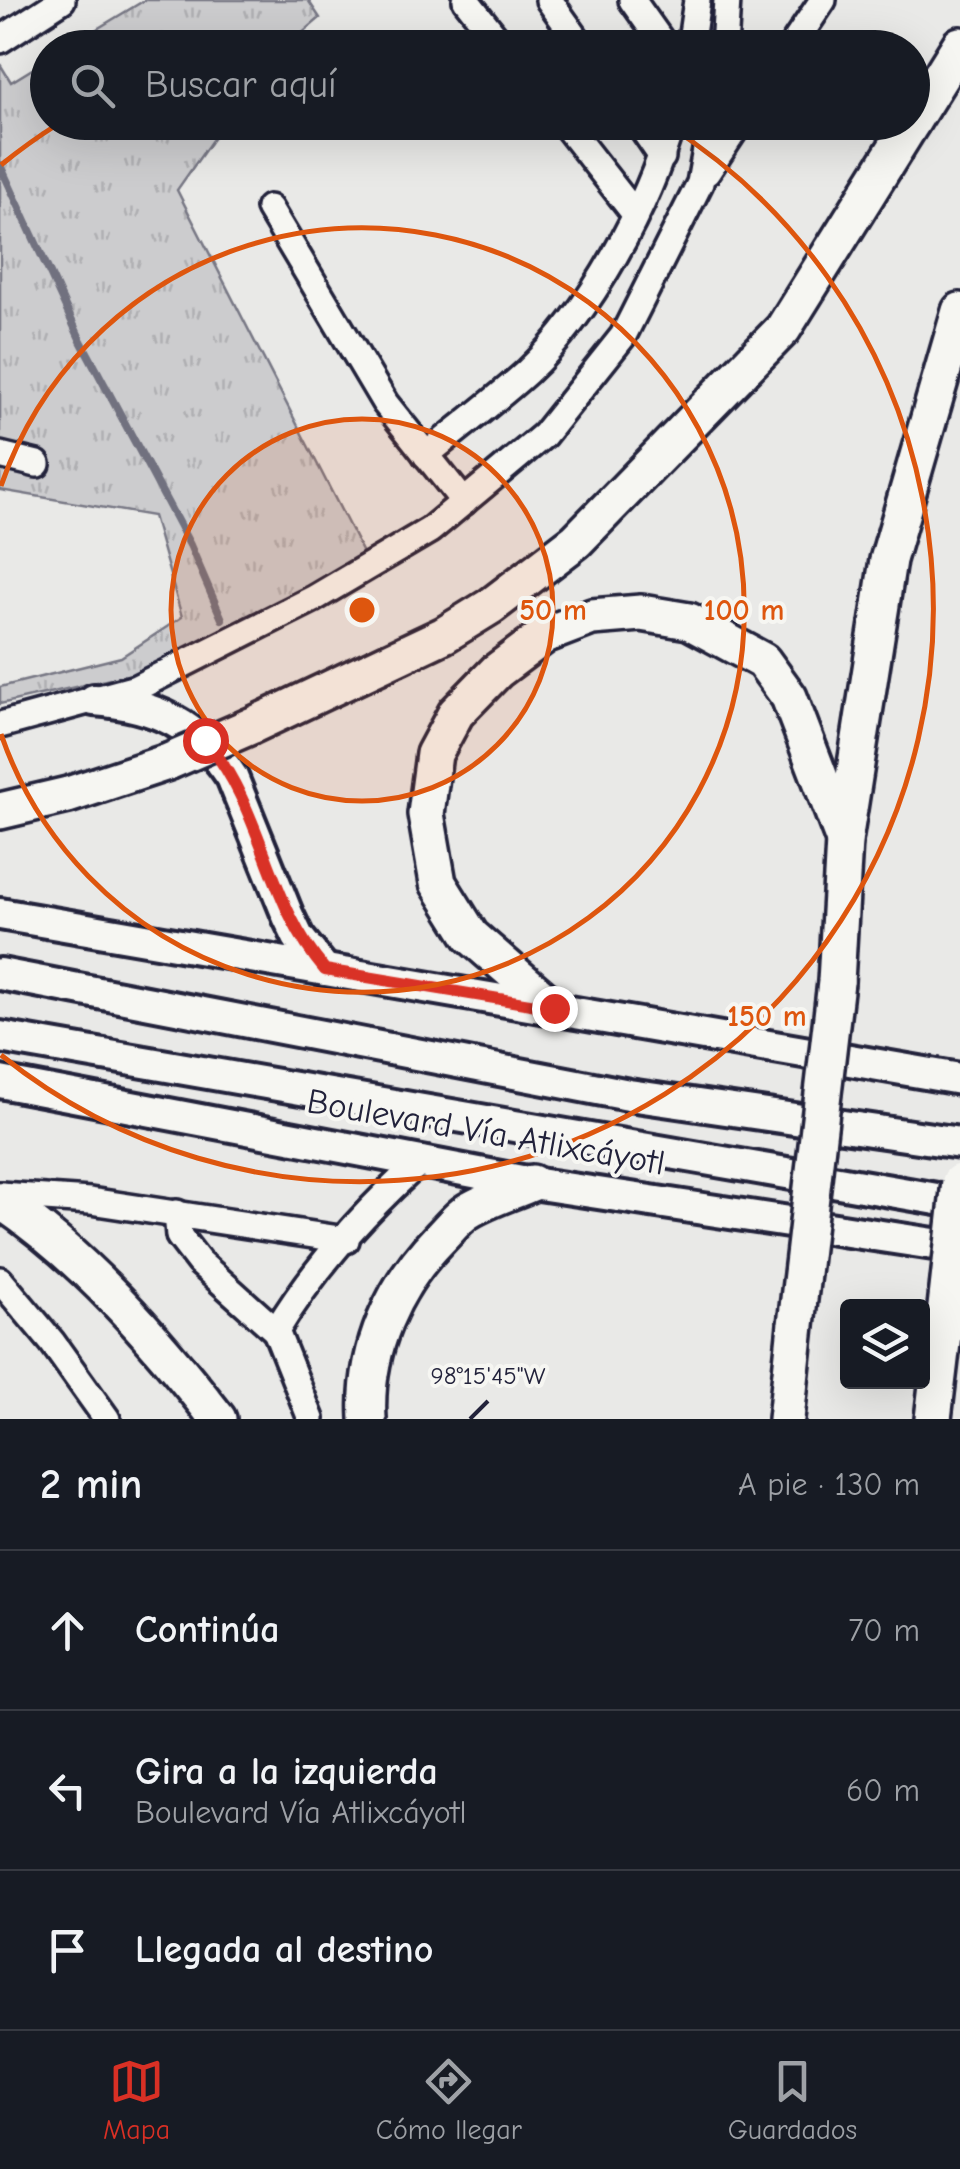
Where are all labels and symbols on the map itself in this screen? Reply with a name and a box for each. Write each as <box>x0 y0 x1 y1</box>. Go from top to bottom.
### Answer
centre of rings <box>344 592 380 628</box>
text: 50 m <box>519 593 587 628</box>
text: 100 m <box>704 593 784 628</box>
route start <box>183 718 229 764</box>
route end <box>532 986 578 1032</box>
text: 150 m <box>727 999 807 1034</box>
street label: Boulevard Vía Atlixcáyotl <box>304 1080 668 1184</box>
text: 98°15'45"W <box>431 1361 546 1390</box>

